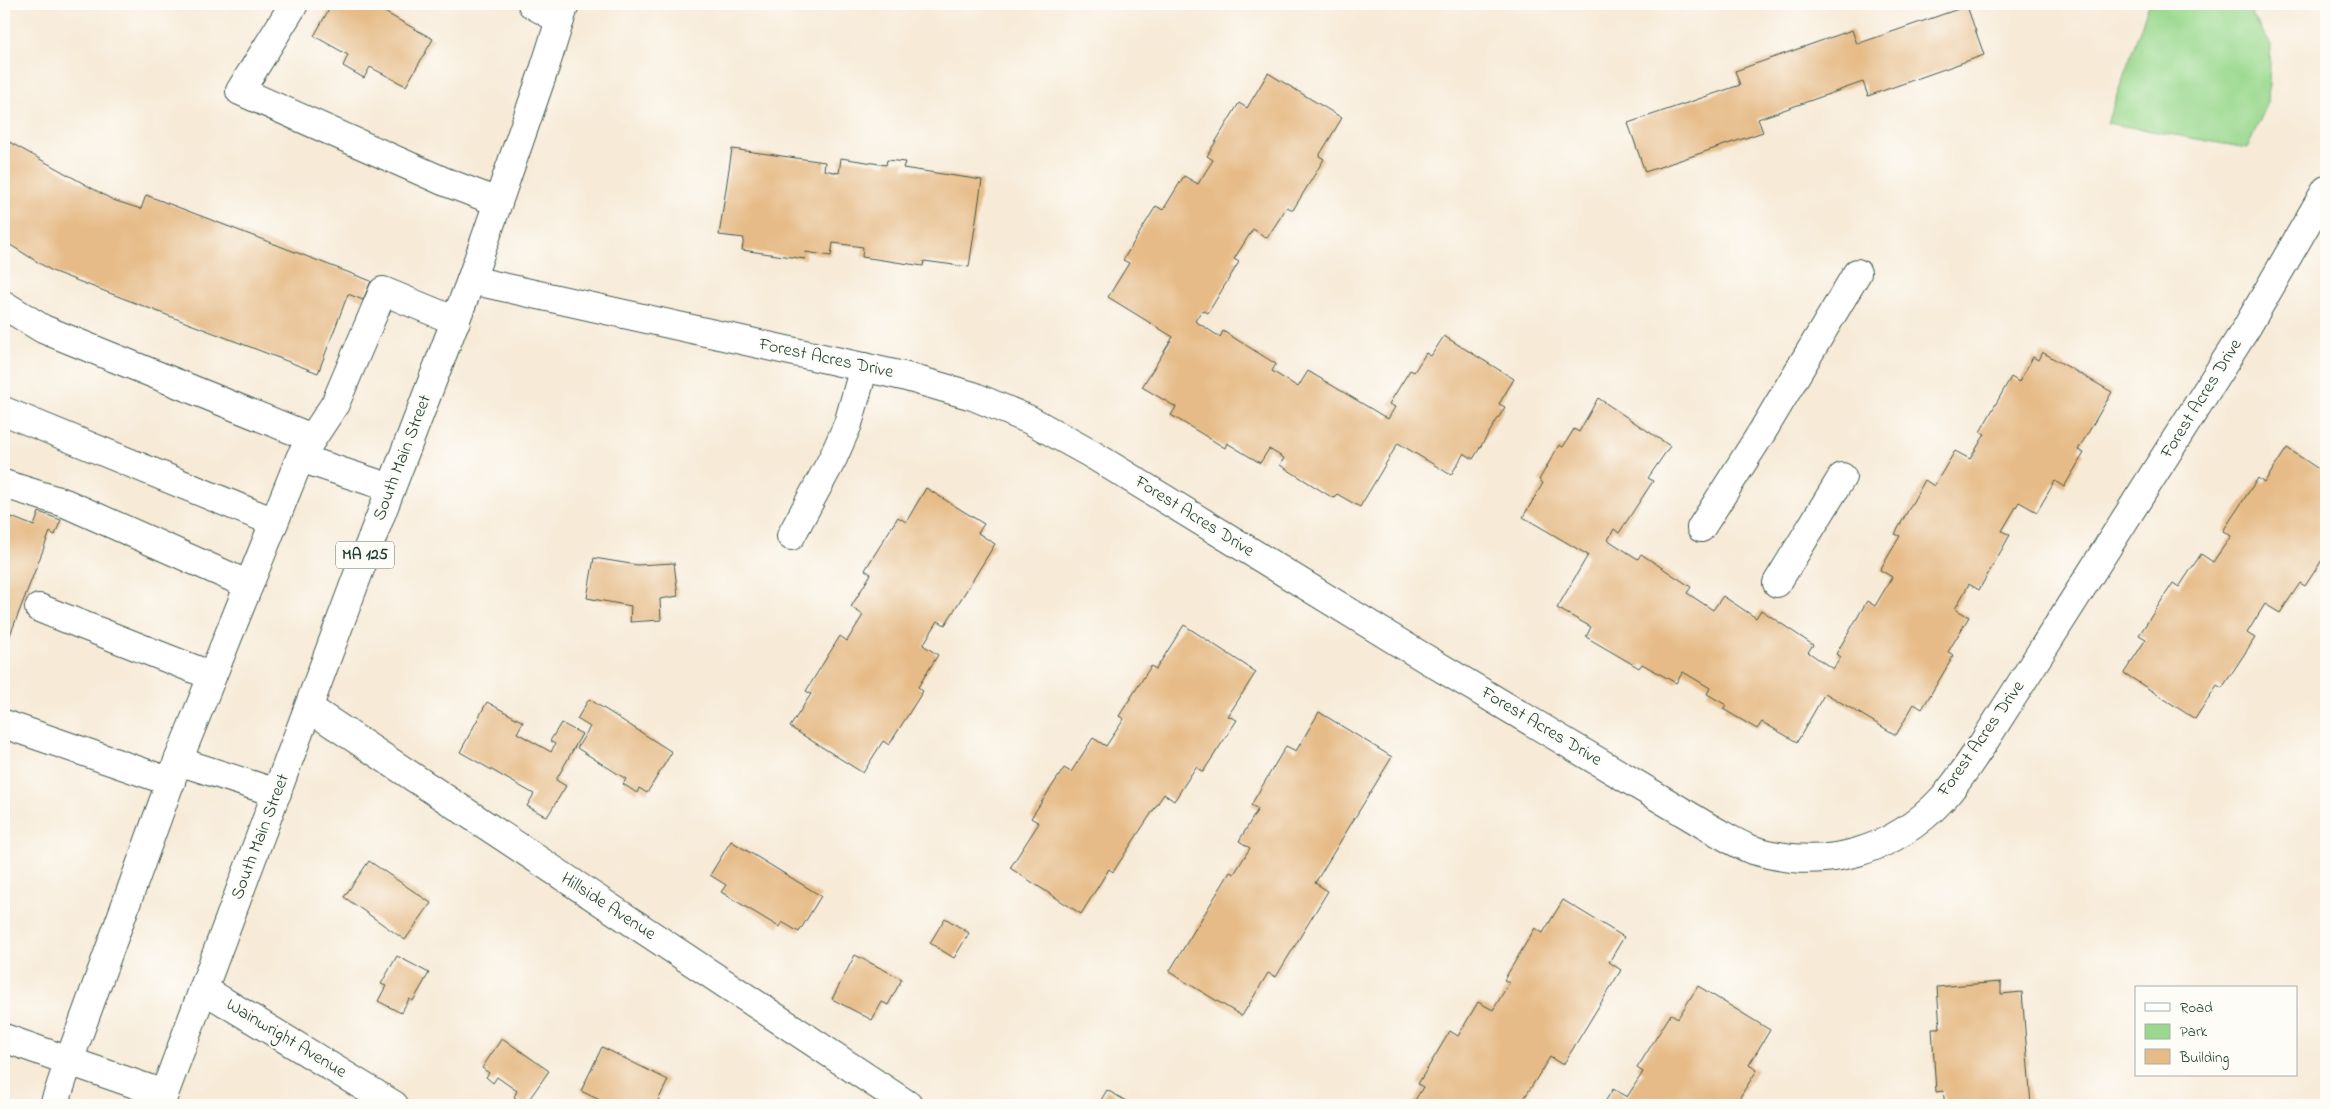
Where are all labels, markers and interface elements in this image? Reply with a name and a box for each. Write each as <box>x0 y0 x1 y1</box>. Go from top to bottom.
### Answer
street label: Forest Acres Drive <box>755 332 896 386</box>
street label: Forest Acres Drive <box>2154 333 2250 465</box>
street label: South Main Street <box>367 391 439 525</box>
street label: Forest Acres Drive <box>1128 469 1260 565</box>
road number: MA 125 <box>336 542 394 568</box>
street label: Forest Acres Drive <box>1932 675 2032 803</box>
street label: Forest Acres Drive <box>1475 680 1607 774</box>
street label: South Main Street <box>225 770 297 904</box>
street label: Hillside Avenue <box>555 867 661 948</box>
legend <box>2135 986 2298 1076</box>
street label: Wainwright Avenue <box>220 993 352 1087</box>
text: Road <box>2180 997 2213 1019</box>
text: Park <box>2180 1021 2208 1043</box>
text: Building <box>2179 1047 2229 1070</box>

